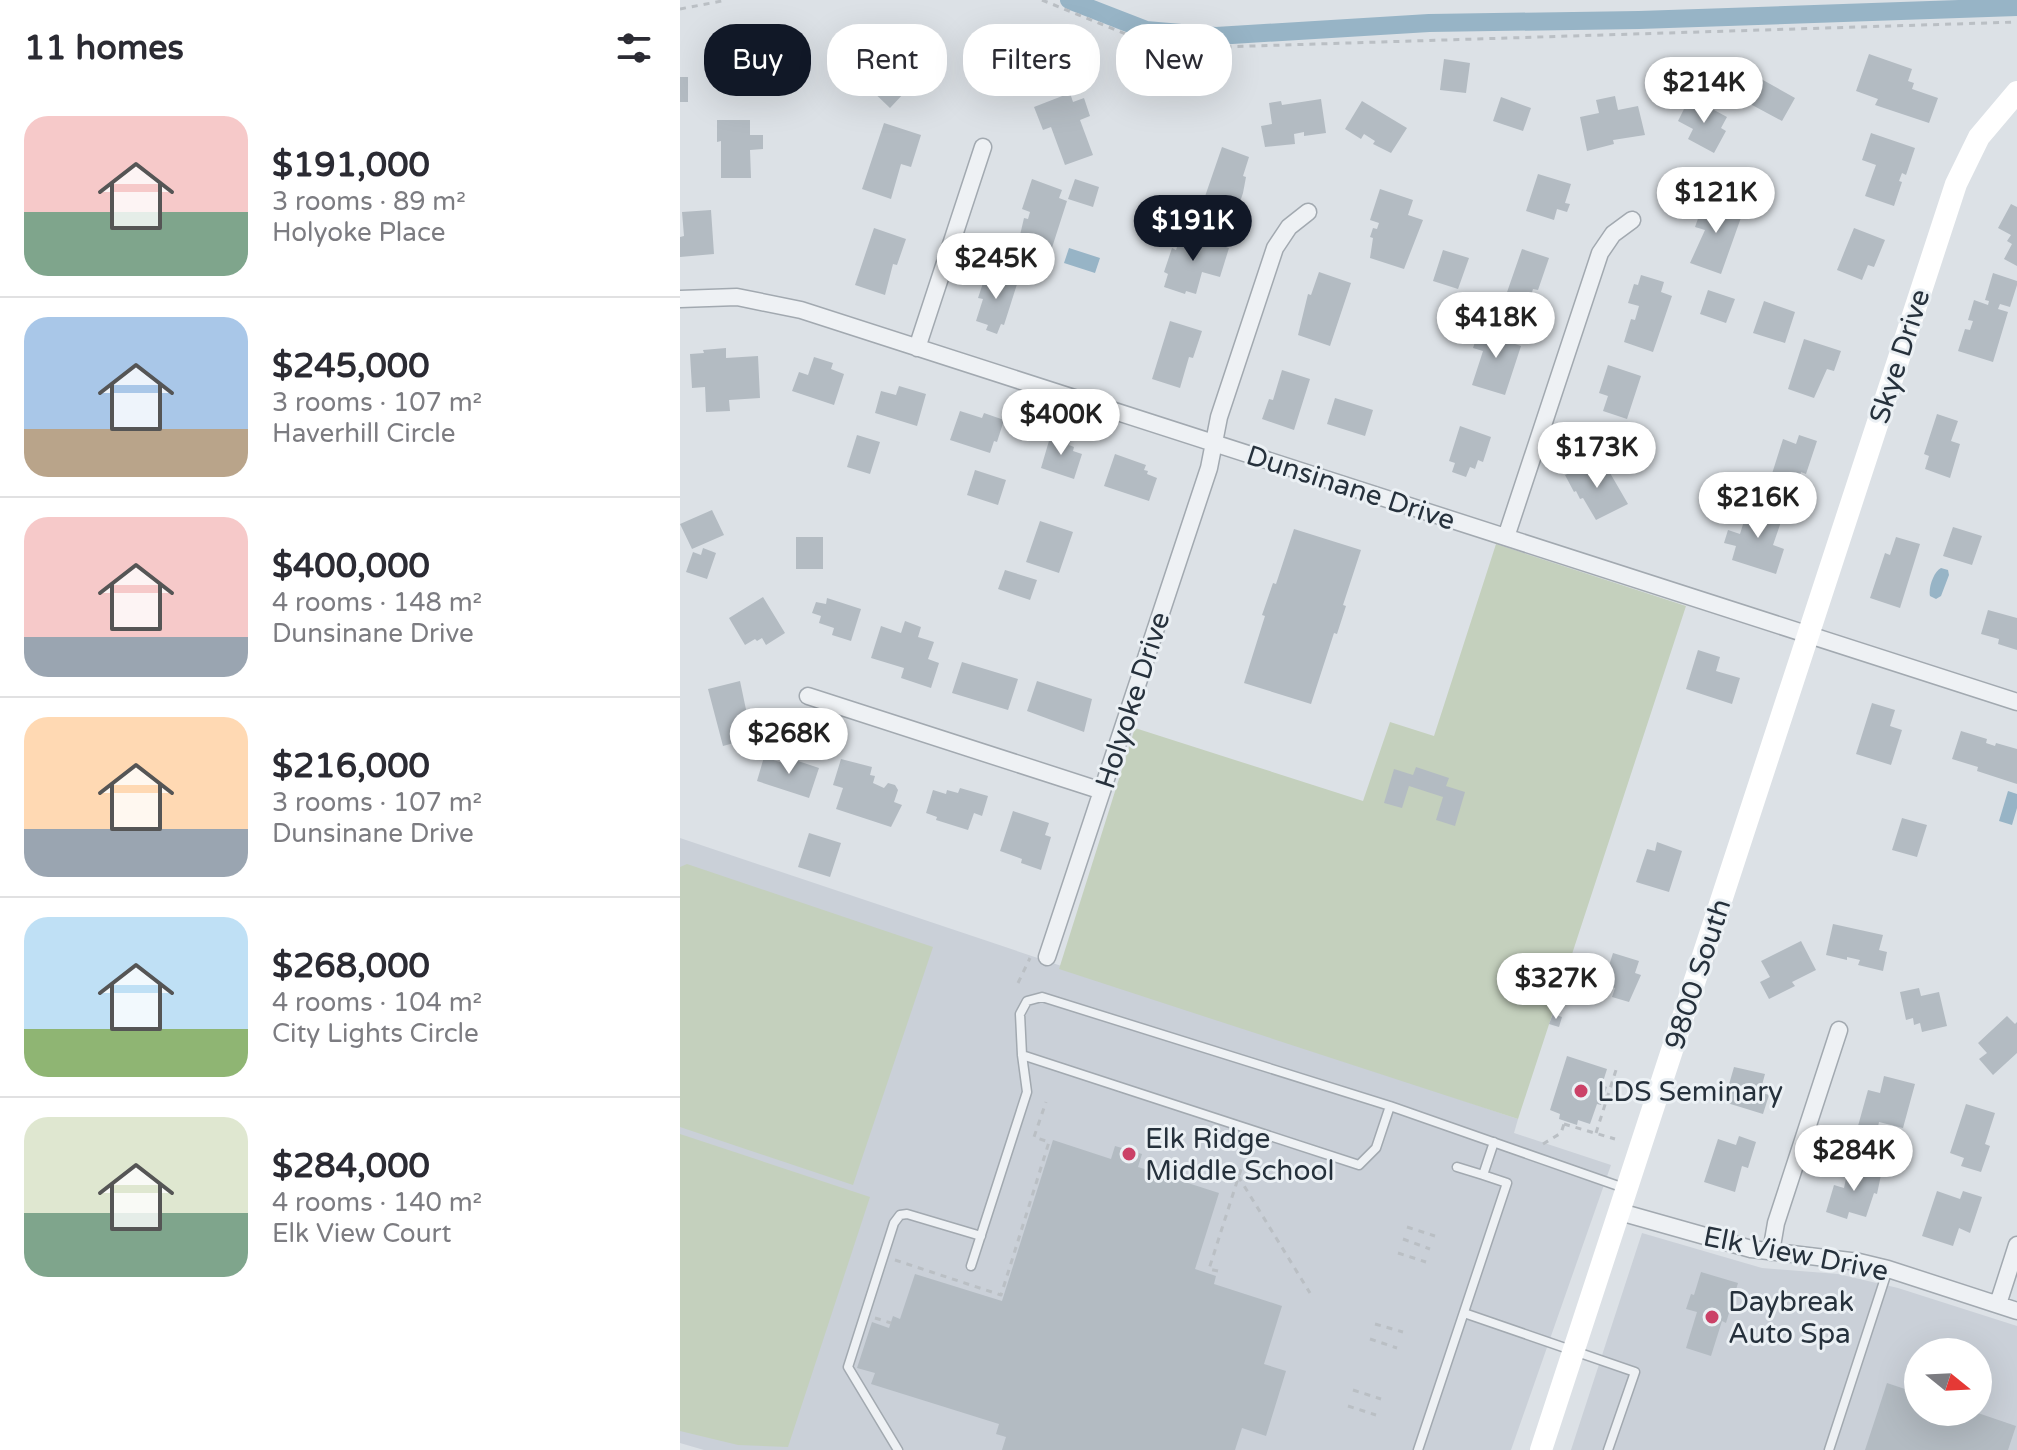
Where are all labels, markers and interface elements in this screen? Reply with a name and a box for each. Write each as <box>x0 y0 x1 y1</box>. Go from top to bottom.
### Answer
chip: Buy <box>704 24 811 96</box>
chip: Rent <box>827 24 947 96</box>
chip: Filters <box>963 24 1100 96</box>
chip: New <box>1116 24 1232 96</box>
icon: filters <box>612 26 656 70</box>
text: 11 homes <box>24 28 184 69</box>
pin: $214K <box>1648 57 1760 125</box>
text: $214K <box>1663 67 1745 98</box>
text: $191,000 <box>272 145 430 186</box>
icon: home <box>88 148 184 244</box>
pin: $121K <box>1660 167 1772 235</box>
text: $121K <box>1675 177 1757 208</box>
text: 3 rooms · 89 m² <box>272 186 466 217</box>
pin: $191K <box>1137 195 1249 263</box>
text: $191K <box>1152 205 1234 236</box>
text: Holyoke Place <box>272 217 445 248</box>
pin: $245K <box>940 233 1052 301</box>
text: $245K <box>955 243 1037 274</box>
street label: Skye Drive <box>1862 285 1938 428</box>
pin: $418K <box>1440 292 1552 360</box>
text: $418K <box>1455 302 1537 333</box>
text: $245,000 <box>272 346 430 387</box>
icon: home <box>88 349 184 445</box>
text: 3 rooms · 107 m² <box>272 387 482 418</box>
pin: $400K <box>1005 389 1117 457</box>
text: $400K <box>1020 399 1102 430</box>
text: Haverhill Circle <box>272 418 455 449</box>
pin: $173K <box>1541 422 1653 490</box>
text: $173K <box>1556 432 1638 463</box>
street label: Dunsinane Drive <box>1242 438 1459 538</box>
pin: $216K <box>1702 472 1814 540</box>
text: $216K <box>1717 482 1799 513</box>
text: $400,000 <box>272 546 430 587</box>
icon: home <box>88 549 184 645</box>
text: 4 rooms · 148 m² <box>272 587 482 618</box>
street label: Holyoke Drive <box>1088 608 1178 793</box>
text: Dunsinane Drive <box>272 618 474 649</box>
pin: $268K <box>733 708 845 776</box>
text: $268K <box>748 718 830 749</box>
text: $216,000 <box>272 746 430 787</box>
icon: home <box>88 749 184 845</box>
text: 3 rooms · 107 m² <box>272 787 482 818</box>
text: Dunsinane Drive <box>272 818 474 849</box>
street label: 9800 South <box>1658 895 1738 1054</box>
text: $268,000 <box>272 946 430 987</box>
icon: home <box>88 949 184 1045</box>
pin: $327K <box>1500 953 1612 1021</box>
text: $327K <box>1515 963 1597 994</box>
text: 4 rooms · 104 m² <box>272 987 482 1018</box>
text: City Lights Circle <box>272 1018 479 1049</box>
place label: LDS Seminary <box>1597 1075 1783 1109</box>
marker: LDS Seminary <box>1572 1082 1590 1100</box>
place label: Elk Ridge Middle School <box>1145 1122 1334 1188</box>
pin: $284K <box>1798 1125 1910 1193</box>
text: $284K <box>1813 1135 1895 1166</box>
marker: Elk Ridge Middle School <box>1120 1145 1138 1163</box>
text: $284,000 <box>272 1146 430 1187</box>
icon: home <box>88 1149 184 1245</box>
text: 4 rooms · 140 m² <box>272 1187 482 1218</box>
text: Elk View Court <box>272 1218 451 1249</box>
street label: Elk View Drive <box>1700 1219 1891 1289</box>
place label: Daybreak Auto Spa <box>1728 1285 1854 1351</box>
marker: Daybreak Auto Spa <box>1703 1308 1721 1326</box>
north arrow <box>1904 1338 1992 1426</box>
map controls <box>1904 1338 1992 1426</box>

